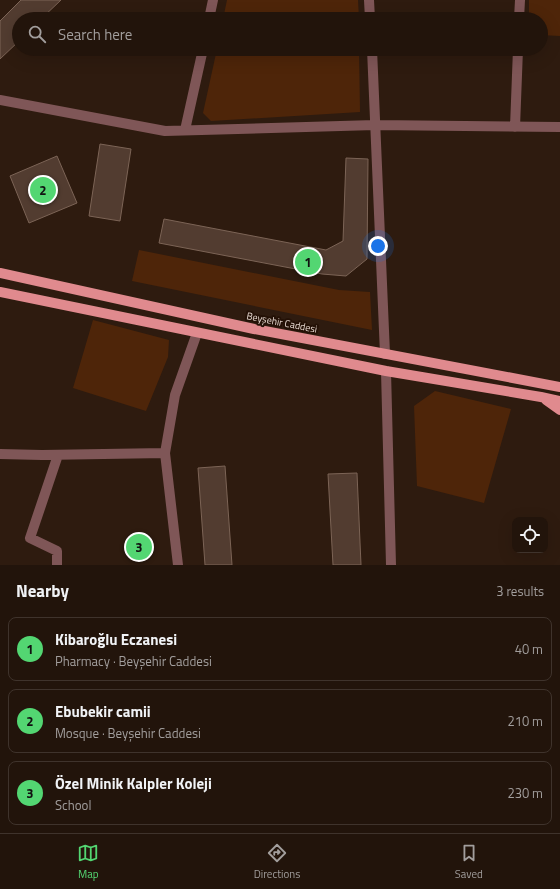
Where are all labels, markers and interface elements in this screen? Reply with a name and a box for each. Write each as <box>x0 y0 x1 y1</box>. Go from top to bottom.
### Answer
search box <box>12 12 548 56</box>
icon: search <box>26 23 48 45</box>
text: Search here <box>58 23 132 46</box>
pin: 2 <box>30 175 56 205</box>
your location <box>368 236 388 256</box>
pin: 1 <box>295 247 321 277</box>
street label: Beyşehir Caddesi <box>245 308 319 337</box>
map controls <box>512 517 548 553</box>
button: locate <box>512 517 548 553</box>
pin: 3 <box>126 532 152 562</box>
text: Nearby <box>16 578 69 604</box>
text: 3 results <box>496 581 544 601</box>
text: Kibaroğlu Eczanesi <box>55 628 177 651</box>
text: 1 <box>26 639 34 659</box>
text: 40 m <box>515 639 543 659</box>
text: Pharmacy · Beyşehir Caddesi <box>55 651 212 671</box>
text: Ebubekir camii <box>55 700 151 723</box>
text: 2 <box>26 711 34 731</box>
text: 210 m <box>507 711 543 731</box>
text: Mosque · Beyşehir Caddesi <box>55 723 201 743</box>
text: Özel Minik Kalpler Koleji <box>55 772 212 795</box>
text: 3 <box>26 783 34 803</box>
text: 230 m <box>507 783 543 803</box>
text: School <box>55 795 91 815</box>
tab: Map <box>77 842 99 882</box>
tab: Directions <box>254 842 300 882</box>
tab: Saved <box>455 842 483 882</box>

